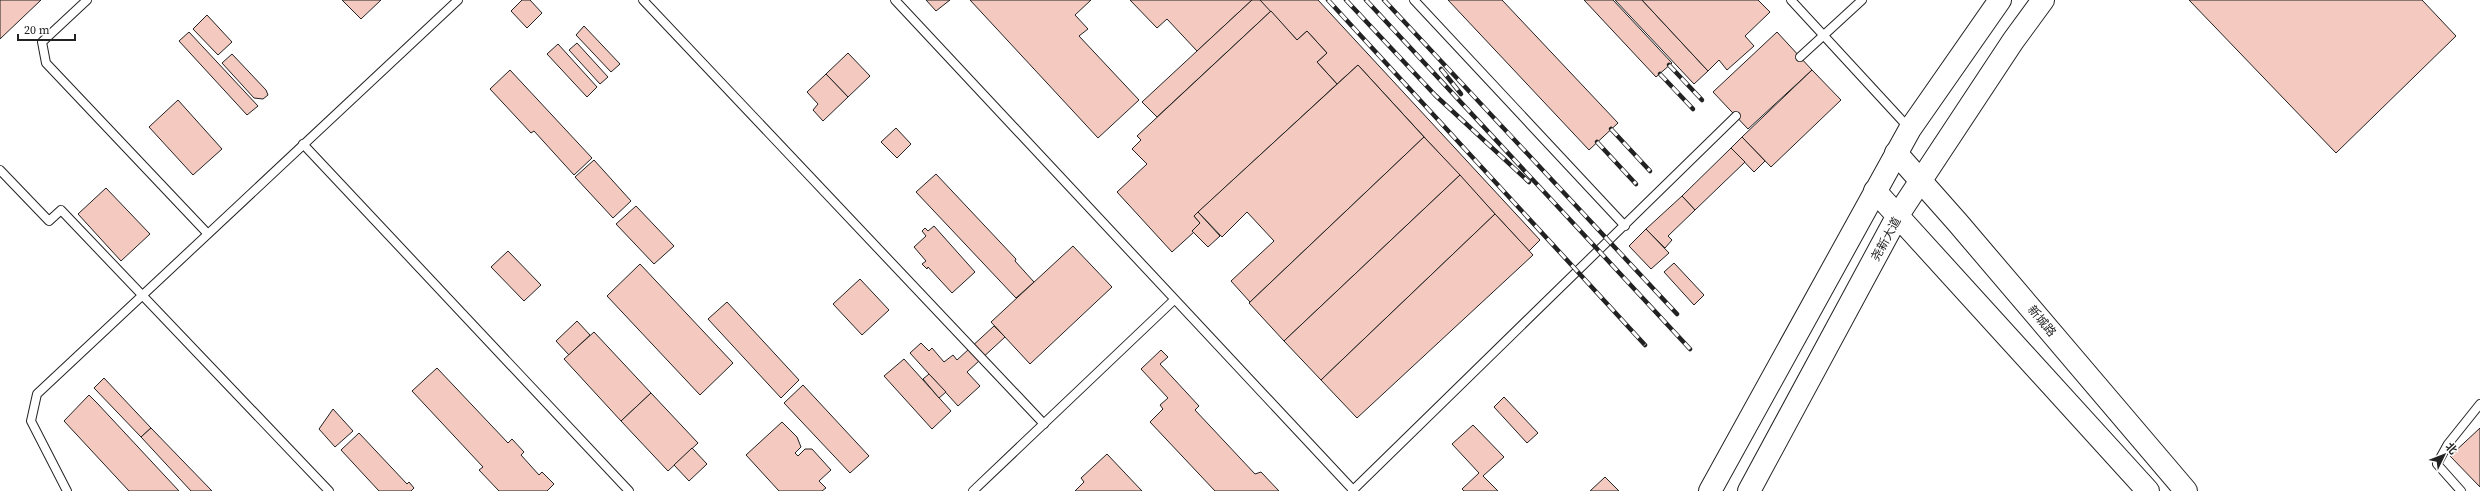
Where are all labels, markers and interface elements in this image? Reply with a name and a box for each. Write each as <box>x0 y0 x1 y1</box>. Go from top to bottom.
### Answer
scale bar <box>18 16 75 42</box>
text: 20 m <box>24 22 50 38</box>
street label: 尧新大道 <box>1867 214 1905 264</box>
street label: 新城路 <box>2024 302 2060 340</box>
north arrow <box>2424 435 2464 475</box>
text: 北 <box>2442 439 2460 458</box>

